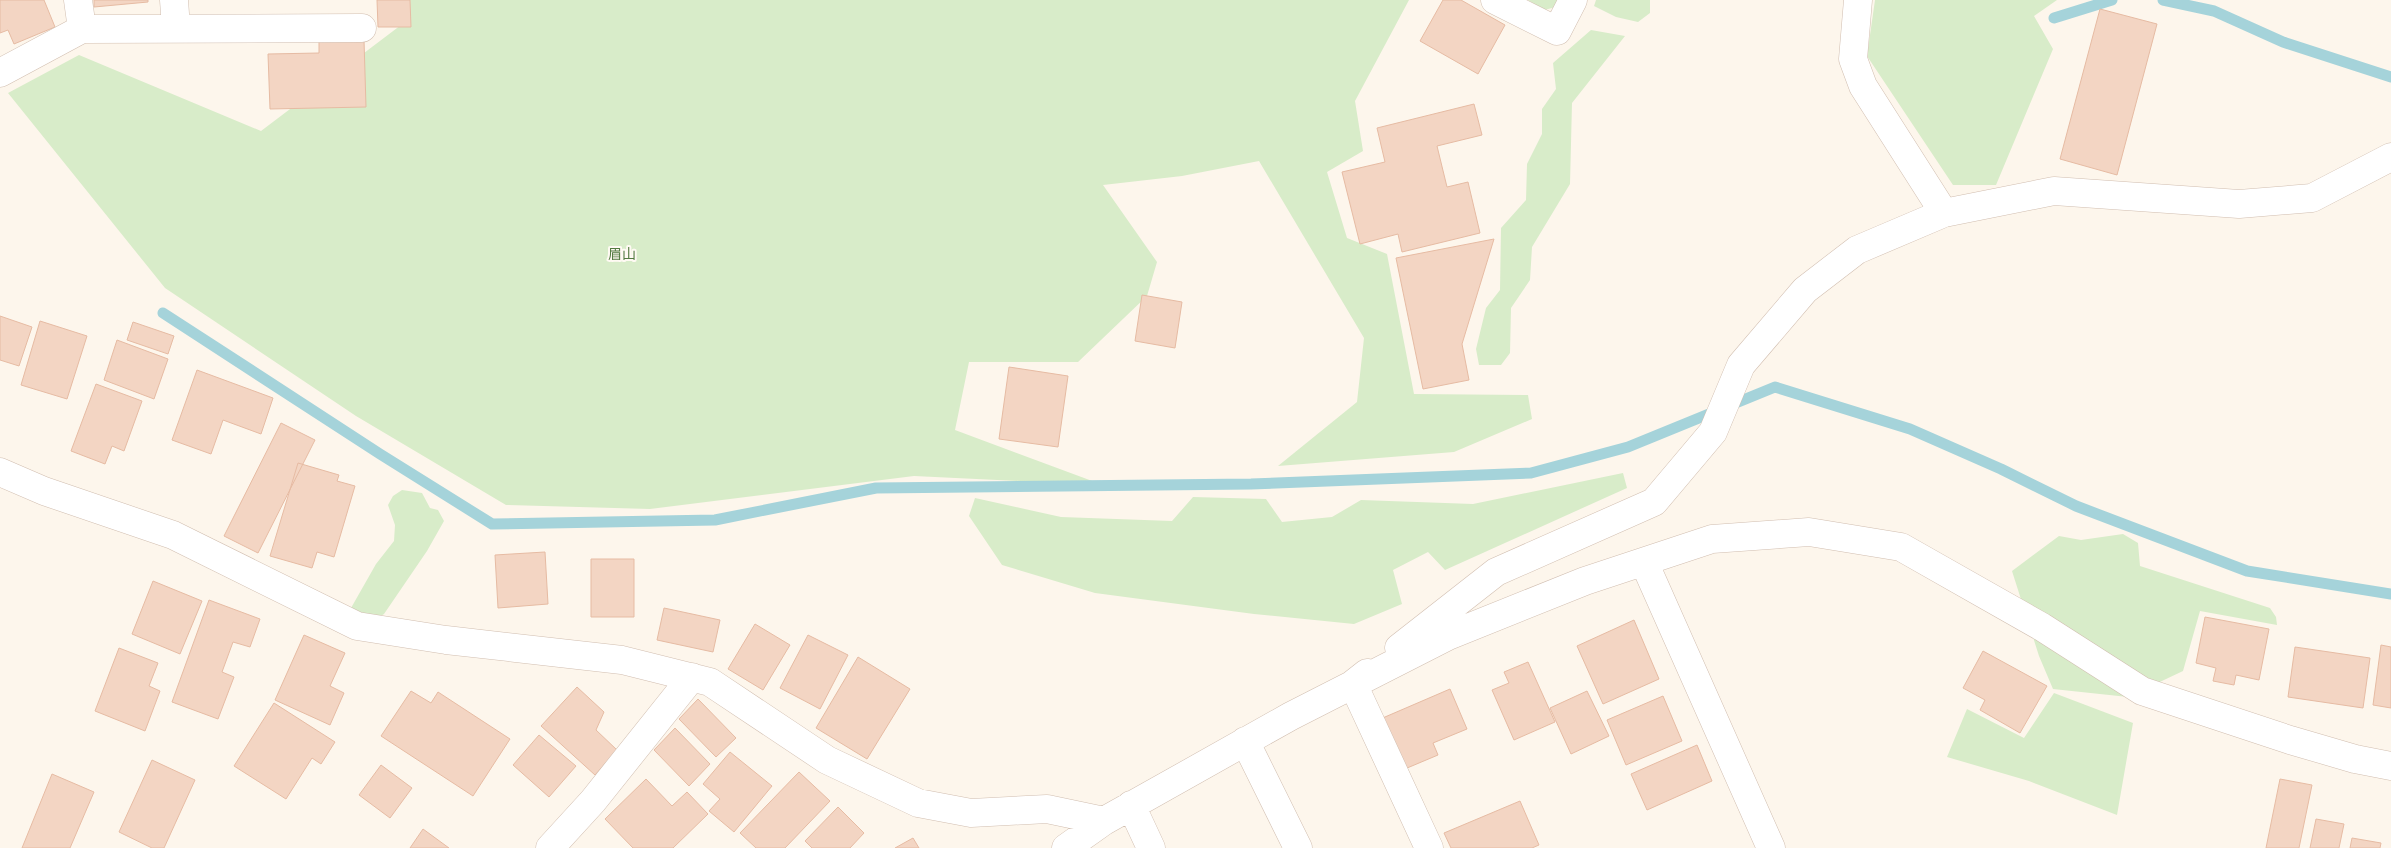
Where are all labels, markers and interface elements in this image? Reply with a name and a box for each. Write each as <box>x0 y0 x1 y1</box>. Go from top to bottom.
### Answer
park label: 眉山 <box>608 246 636 262</box>

